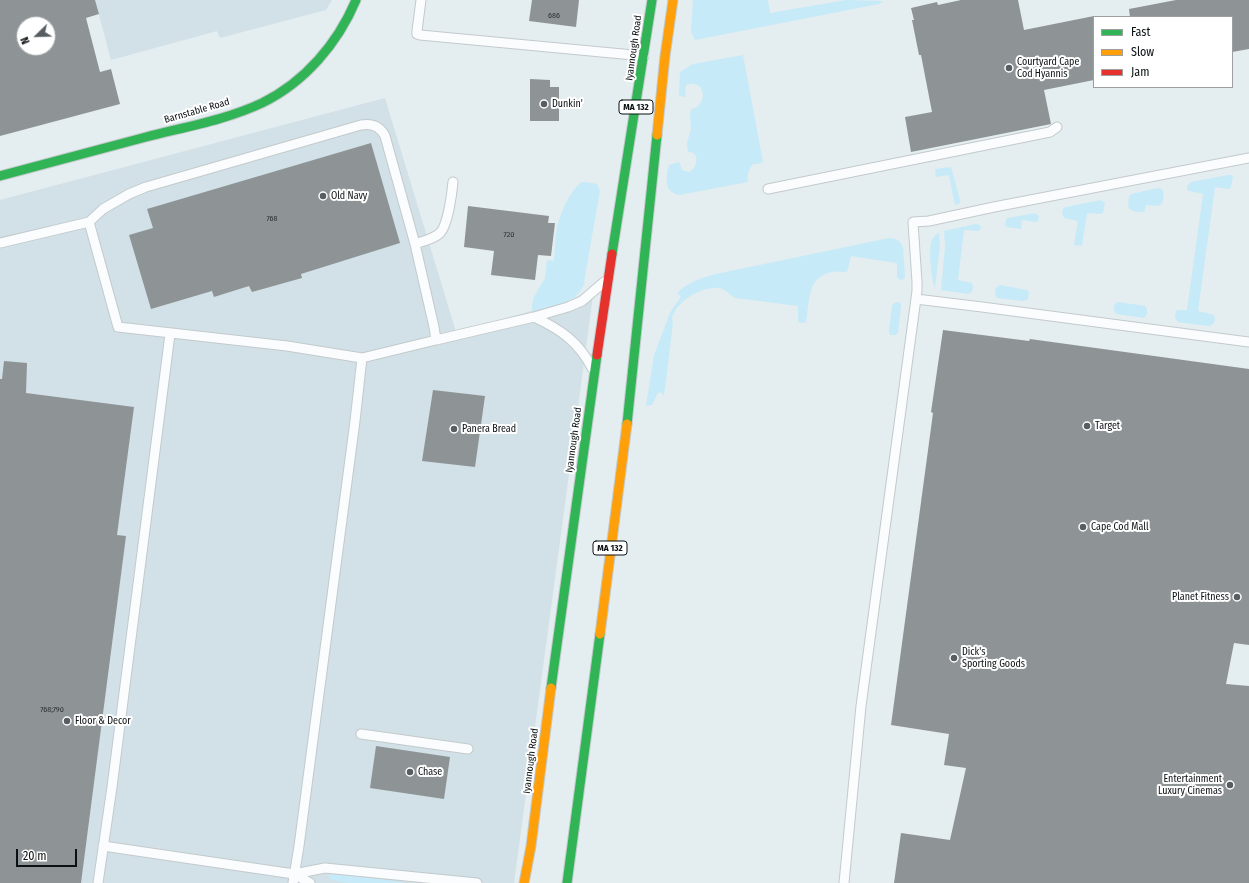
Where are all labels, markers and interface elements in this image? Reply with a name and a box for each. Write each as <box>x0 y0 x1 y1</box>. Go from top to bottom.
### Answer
house number: 686 <box>548 11 560 21</box>
street label: Iyannough Road <box>623 15 645 81</box>
north arrow <box>16 16 56 56</box>
legend <box>1093 16 1233 88</box>
text: Fast <box>1131 25 1150 39</box>
text: N <box>18 35 33 46</box>
text: Slow <box>1131 45 1154 59</box>
place label: Courtyard Cape Cod Hyannis <box>1017 56 1079 80</box>
marker: Courtyard Cape Cod Hyannis <box>1004 63 1014 73</box>
text: Jam <box>1131 65 1149 79</box>
street label: Barnstable Road <box>163 96 231 126</box>
place label: Dunkin' <box>552 98 583 110</box>
marker: Dunkin' <box>539 99 549 109</box>
road number: MA 132 <box>619 100 653 114</box>
place label: Old Navy <box>331 190 367 202</box>
marker: Old Navy <box>318 191 328 201</box>
house number: 768 <box>266 214 278 224</box>
house number: 720 <box>504 230 514 240</box>
street label: Iyannough Road <box>563 407 585 473</box>
place label: Target <box>1095 420 1120 432</box>
marker: Target <box>1082 421 1092 431</box>
place label: Panera Bread <box>462 423 516 435</box>
marker: Panera Bread <box>449 424 459 434</box>
place label: Cape Cod Mall <box>1091 521 1149 533</box>
marker: Cape Cod Mall <box>1078 522 1088 532</box>
road number: MA 132 <box>593 541 627 555</box>
place label: Planet Fitness <box>1172 591 1229 603</box>
marker: Planet Fitness <box>1232 592 1242 602</box>
place label: Dick's Sporting Goods <box>962 646 1025 670</box>
marker: Dick's Sporting Goods <box>949 653 959 663</box>
house number: 768;790 <box>40 705 64 715</box>
place label: Floor & Decor <box>75 715 131 727</box>
marker: Floor & Decor <box>62 716 72 726</box>
street label: Iyannough Road <box>521 728 541 794</box>
place label: Chase <box>418 766 442 778</box>
marker: Chase <box>405 767 415 777</box>
place label: Entertainment Luxury Cinemas <box>1158 773 1222 796</box>
marker: Entertainment Luxury Cinemas <box>1225 780 1235 790</box>
scale bar <box>18 841 79 867</box>
text: 20 m <box>23 849 47 863</box>

